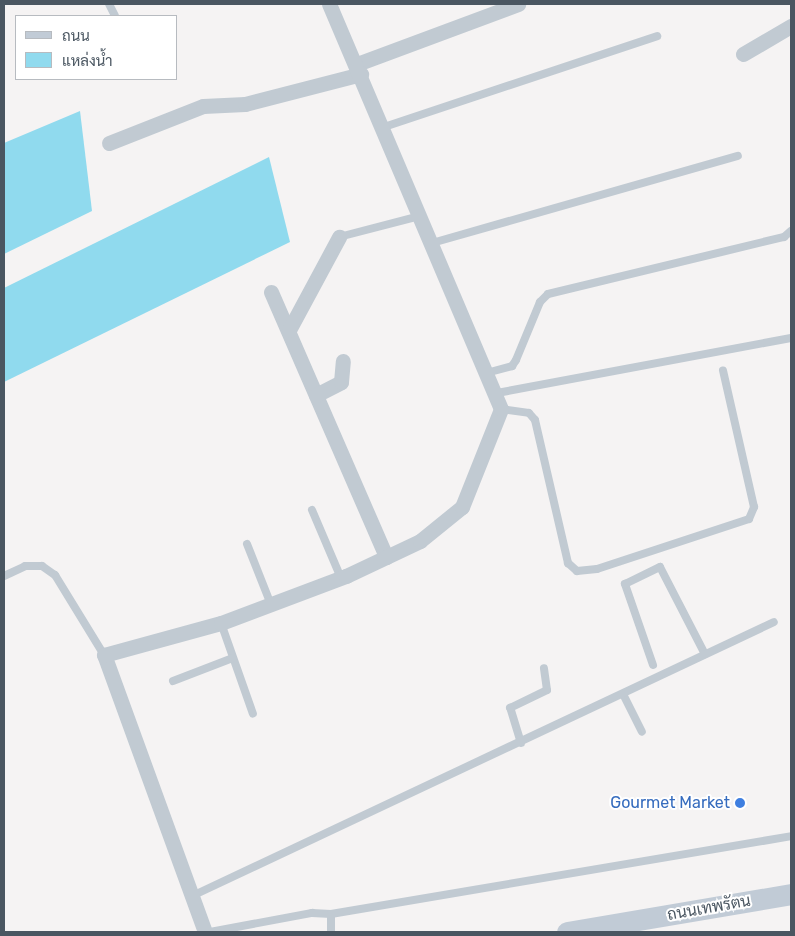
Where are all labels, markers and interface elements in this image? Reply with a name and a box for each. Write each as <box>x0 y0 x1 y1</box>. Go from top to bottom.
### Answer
legend <box>15 15 178 80</box>
text: ถนน <box>62 27 90 45</box>
text: แหล่งน้ำ <box>62 52 113 70</box>
place label: Gourmet Market <box>610 793 730 813</box>
marker: Gourmet Market <box>734 797 746 809</box>
street label: ถนนเทพรัตน <box>666 891 752 925</box>

